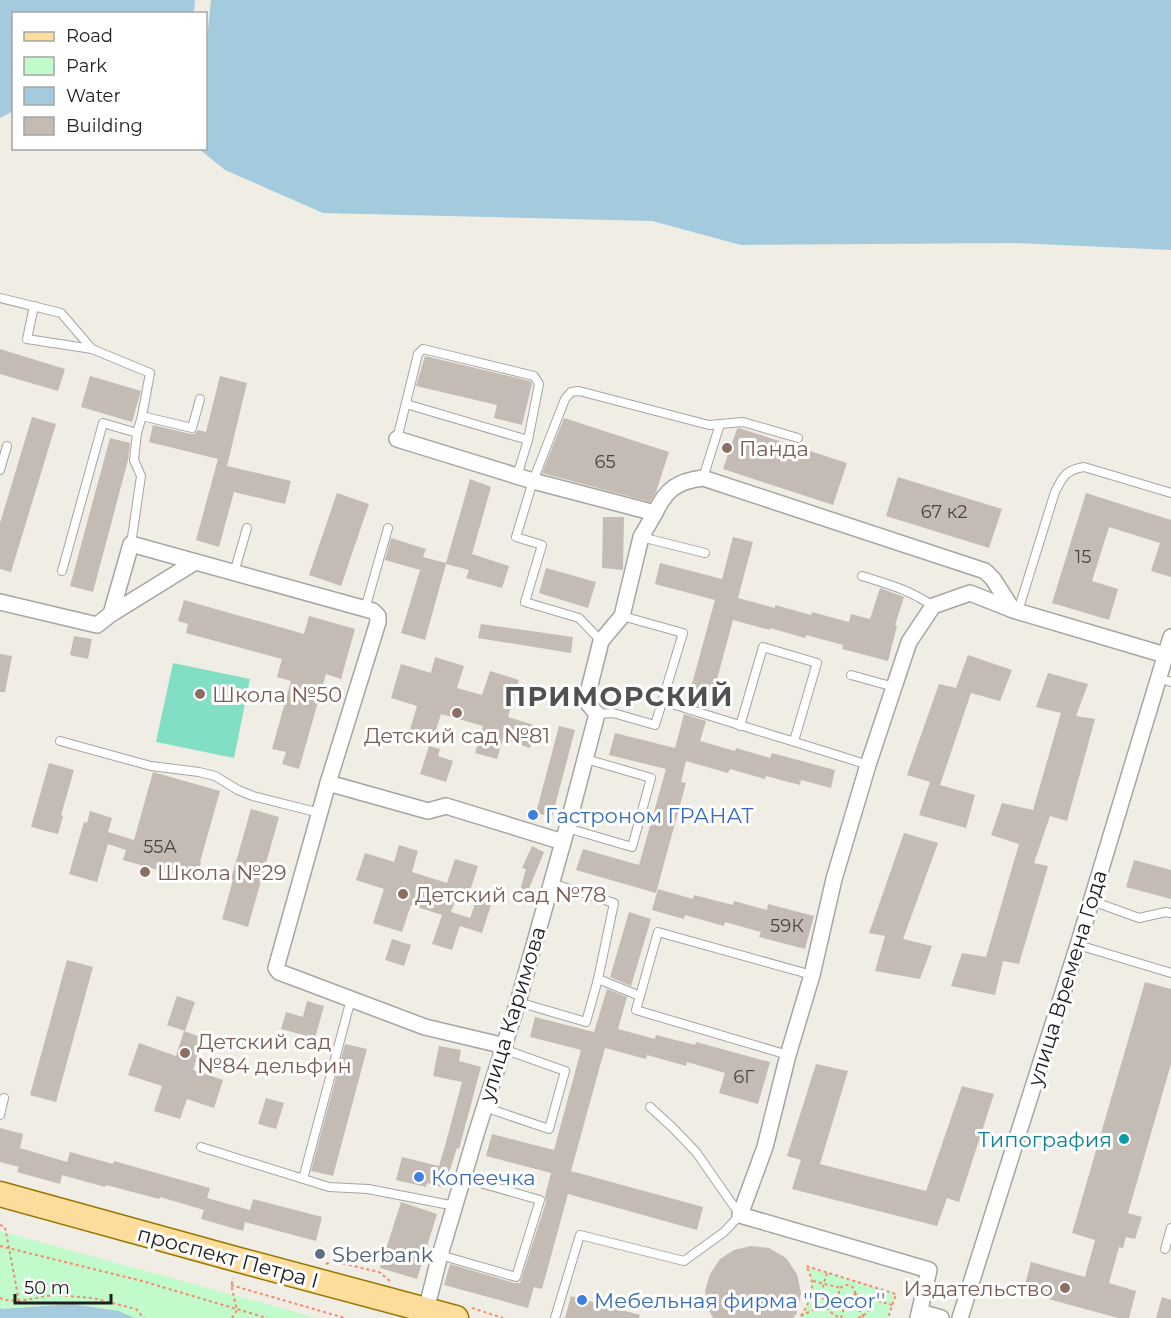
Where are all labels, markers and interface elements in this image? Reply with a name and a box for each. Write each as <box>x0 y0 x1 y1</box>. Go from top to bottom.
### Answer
legend <box>12 12 207 150</box>
text: Road <box>66 25 113 47</box>
text: Park <box>66 55 107 77</box>
text: Water <box>66 85 121 107</box>
text: Building <box>66 115 143 137</box>
place label: Панда <box>739 436 809 461</box>
marker: Панда <box>720 441 734 455</box>
house number: 65 <box>594 451 616 473</box>
house number: 67 к2 <box>921 501 967 523</box>
house number: 15 <box>1075 546 1091 568</box>
district label: ПРИМОРСКИЙ <box>504 680 734 713</box>
place label: Школа №50 <box>212 682 342 707</box>
marker: Школа №50 <box>193 687 207 701</box>
marker: Детский сад №81 <box>450 706 464 720</box>
place label: Детский сад №81 <box>364 723 550 748</box>
place label: Гастроном ГРАНАТ <box>545 803 754 828</box>
marker: Гастроном ГРАНАТ <box>526 808 540 822</box>
house number: 55А <box>143 836 177 858</box>
place label: Школа №29 <box>157 860 286 885</box>
marker: Школа №29 <box>138 865 152 879</box>
street label: улица Времена Года <box>1022 867 1112 1090</box>
place label: Детский сад №78 <box>415 882 606 907</box>
marker: Детский сад №78 <box>396 887 410 901</box>
house number: 59К <box>770 915 804 937</box>
street label: улица Каримова <box>473 924 550 1105</box>
place label: Детский сад №84 дельфин <box>197 1029 352 1078</box>
marker: Детский сад №84 дельфин <box>178 1046 192 1060</box>
house number: 6Г <box>733 1066 755 1088</box>
place label: Типография <box>978 1127 1112 1152</box>
marker: Типография <box>1117 1132 1131 1146</box>
place label: Копеечка <box>431 1165 535 1190</box>
marker: Копеечка <box>412 1170 426 1184</box>
street label: проспект Петра I <box>135 1221 321 1293</box>
place label: Sberbank <box>332 1242 434 1267</box>
marker: Sberbank <box>313 1247 327 1261</box>
scale bar <box>15 1267 111 1305</box>
place label: Издательство <box>904 1276 1053 1301</box>
text: 50 m <box>24 1277 70 1299</box>
marker: Издательство <box>1058 1281 1072 1295</box>
place label: Мебельная фирма ''Decor'' <box>594 1288 885 1313</box>
marker: Мебельная фирма ''Decor'' <box>575 1293 589 1307</box>

